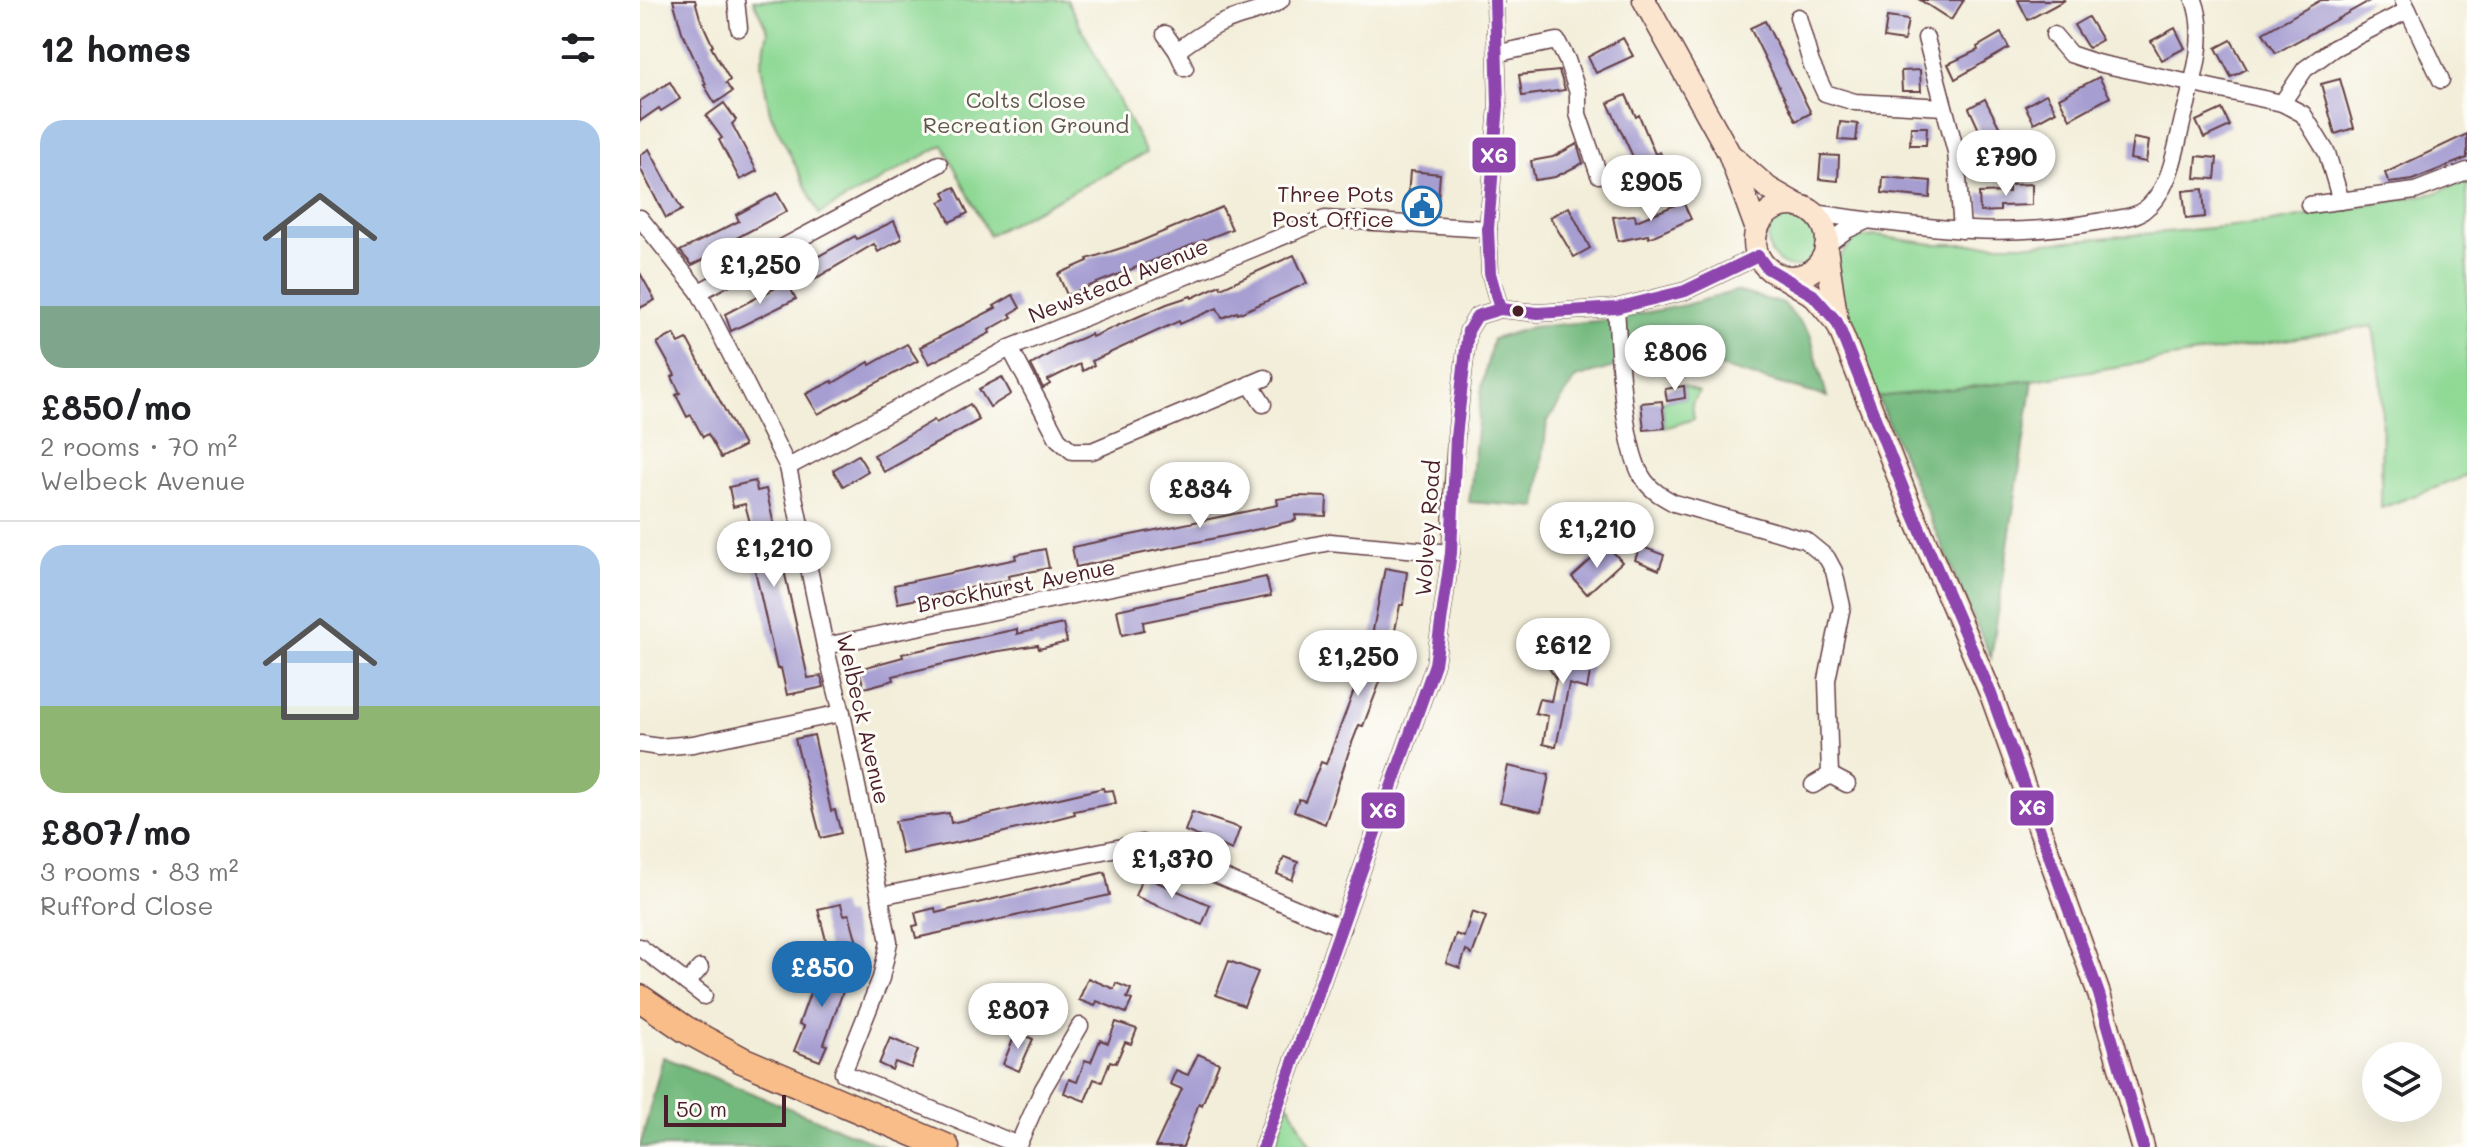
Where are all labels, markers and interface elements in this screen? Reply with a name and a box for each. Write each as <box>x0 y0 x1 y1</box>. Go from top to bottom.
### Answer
text: 12 homes <box>40 26 191 71</box>
icon: filters <box>556 26 600 70</box>
park label: Colts Close Recreation Ground <box>923 85 1129 139</box>
pin: £790 <box>1959 130 2053 198</box>
line badge: X6 <box>1471 136 1517 174</box>
text: £790 <box>1975 139 2038 173</box>
text: X6 <box>1480 140 1508 169</box>
pin: £905 <box>1604 155 1698 223</box>
text: £905 <box>1619 164 1683 198</box>
icon: home <box>248 172 392 316</box>
place label: Three Pots Post Office <box>1272 179 1394 233</box>
public building icon: Three Pots Post Office <box>1401 185 1443 227</box>
street label: Newstead Avenue <box>1024 231 1212 329</box>
pin: £1,250 <box>695 238 825 306</box>
text: £1,250 <box>719 247 801 281</box>
unlabelled marker <box>1510 303 1526 319</box>
pin: £806 <box>1628 325 1722 393</box>
text: £806 <box>1643 334 1707 368</box>
text: £850/mo <box>40 384 191 429</box>
text: 2 rooms · 70 m² <box>40 429 237 463</box>
street label: Wolvey Road <box>1408 459 1446 597</box>
pin: £834 <box>1153 462 1247 530</box>
text: Welbeck Avenue <box>40 463 245 497</box>
text: £834 <box>1168 471 1232 505</box>
pin: £1,210 <box>1532 502 1662 570</box>
text: £1,210 <box>1558 511 1636 545</box>
pin: £1,210 <box>709 521 839 589</box>
text: £1,210 <box>735 530 813 564</box>
street label: Brockhurst Avenue <box>914 552 1118 618</box>
icon: home <box>248 597 392 741</box>
pin: £612 <box>1516 618 1610 686</box>
text: £612 <box>1534 627 1592 661</box>
pin: £1,250 <box>1293 630 1423 698</box>
street label: Welbeck Avenue <box>830 631 898 807</box>
text: £1,250 <box>1317 639 1399 673</box>
line badge: X6 <box>2009 789 2055 827</box>
line badge: X6 <box>1360 791 1406 830</box>
text: X6 <box>2018 792 2046 821</box>
text: X6 <box>1369 795 1397 824</box>
text: £807/mo <box>40 809 191 854</box>
pin: £1,370 <box>1107 832 1237 900</box>
text: £1,370 <box>1131 841 1213 875</box>
text: 3 rooms · 83 m² <box>40 854 239 888</box>
text: Rufford Close <box>40 888 214 922</box>
pin: £850 <box>775 941 869 1009</box>
text: £850 <box>790 950 854 984</box>
pin: £807 <box>971 983 1065 1051</box>
text: £807 <box>986 992 1050 1026</box>
map controls <box>2362 1042 2442 1122</box>
button: layers <box>2362 1042 2442 1122</box>
scale bar <box>664 1091 786 1127</box>
text: 50 m <box>676 1094 727 1123</box>

